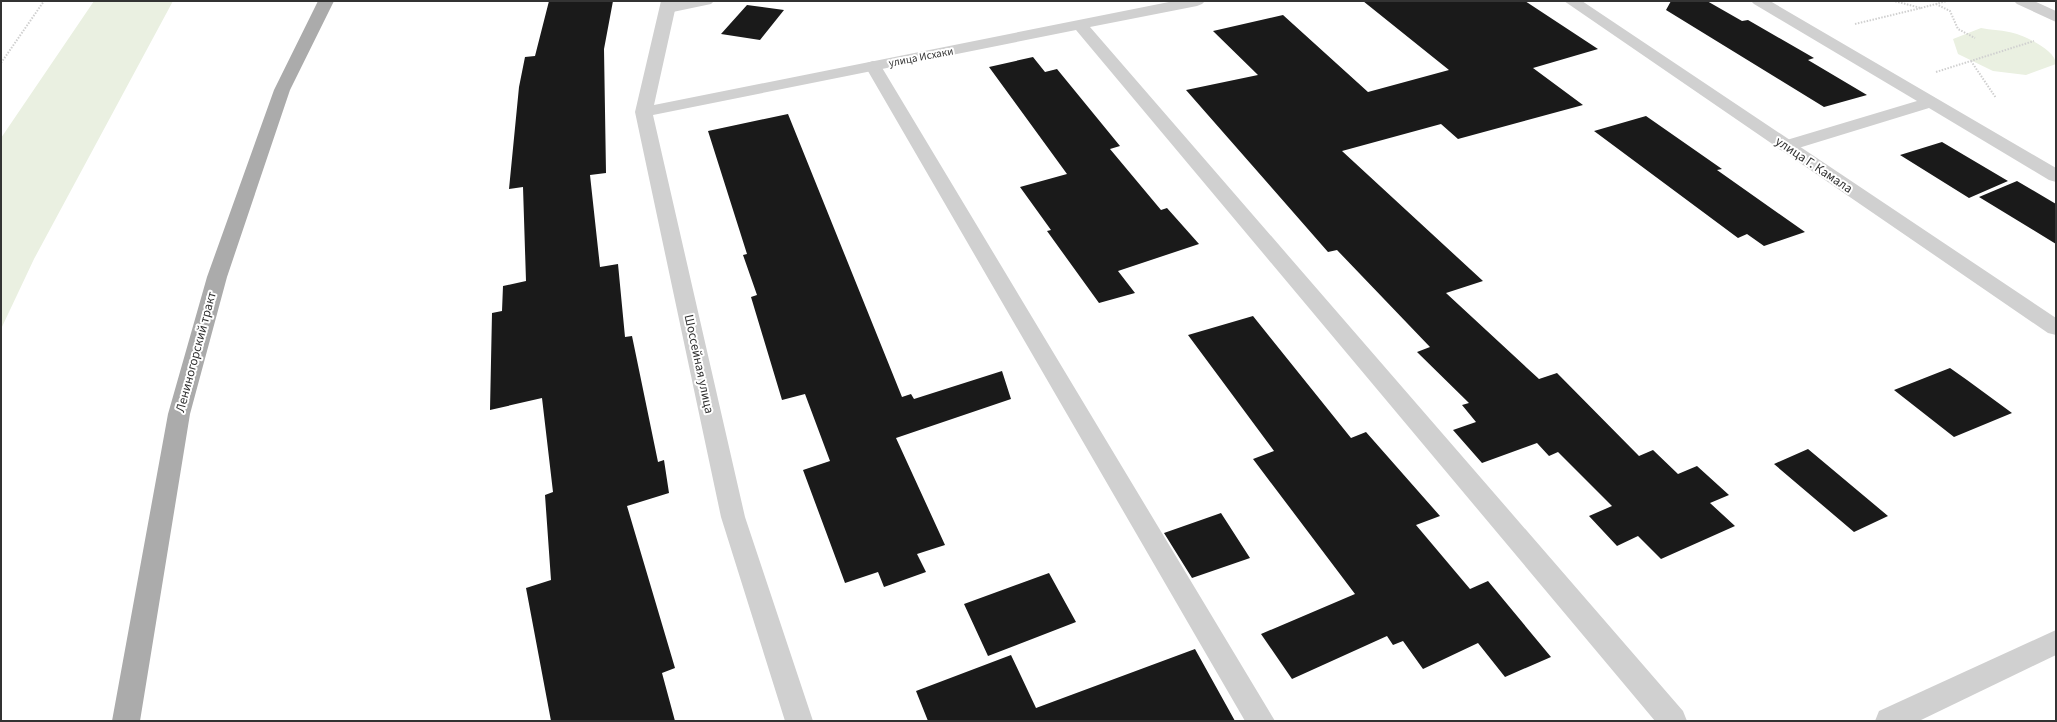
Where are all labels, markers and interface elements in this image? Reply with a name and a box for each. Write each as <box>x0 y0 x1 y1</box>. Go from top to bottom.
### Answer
street label: улица Исхаки <box>887 43 955 71</box>
street label: улица Г. Камала <box>1772 132 1856 198</box>
street label: Лениногорский тракт <box>171 290 221 414</box>
street label: Шоссейная улица <box>680 313 718 415</box>

